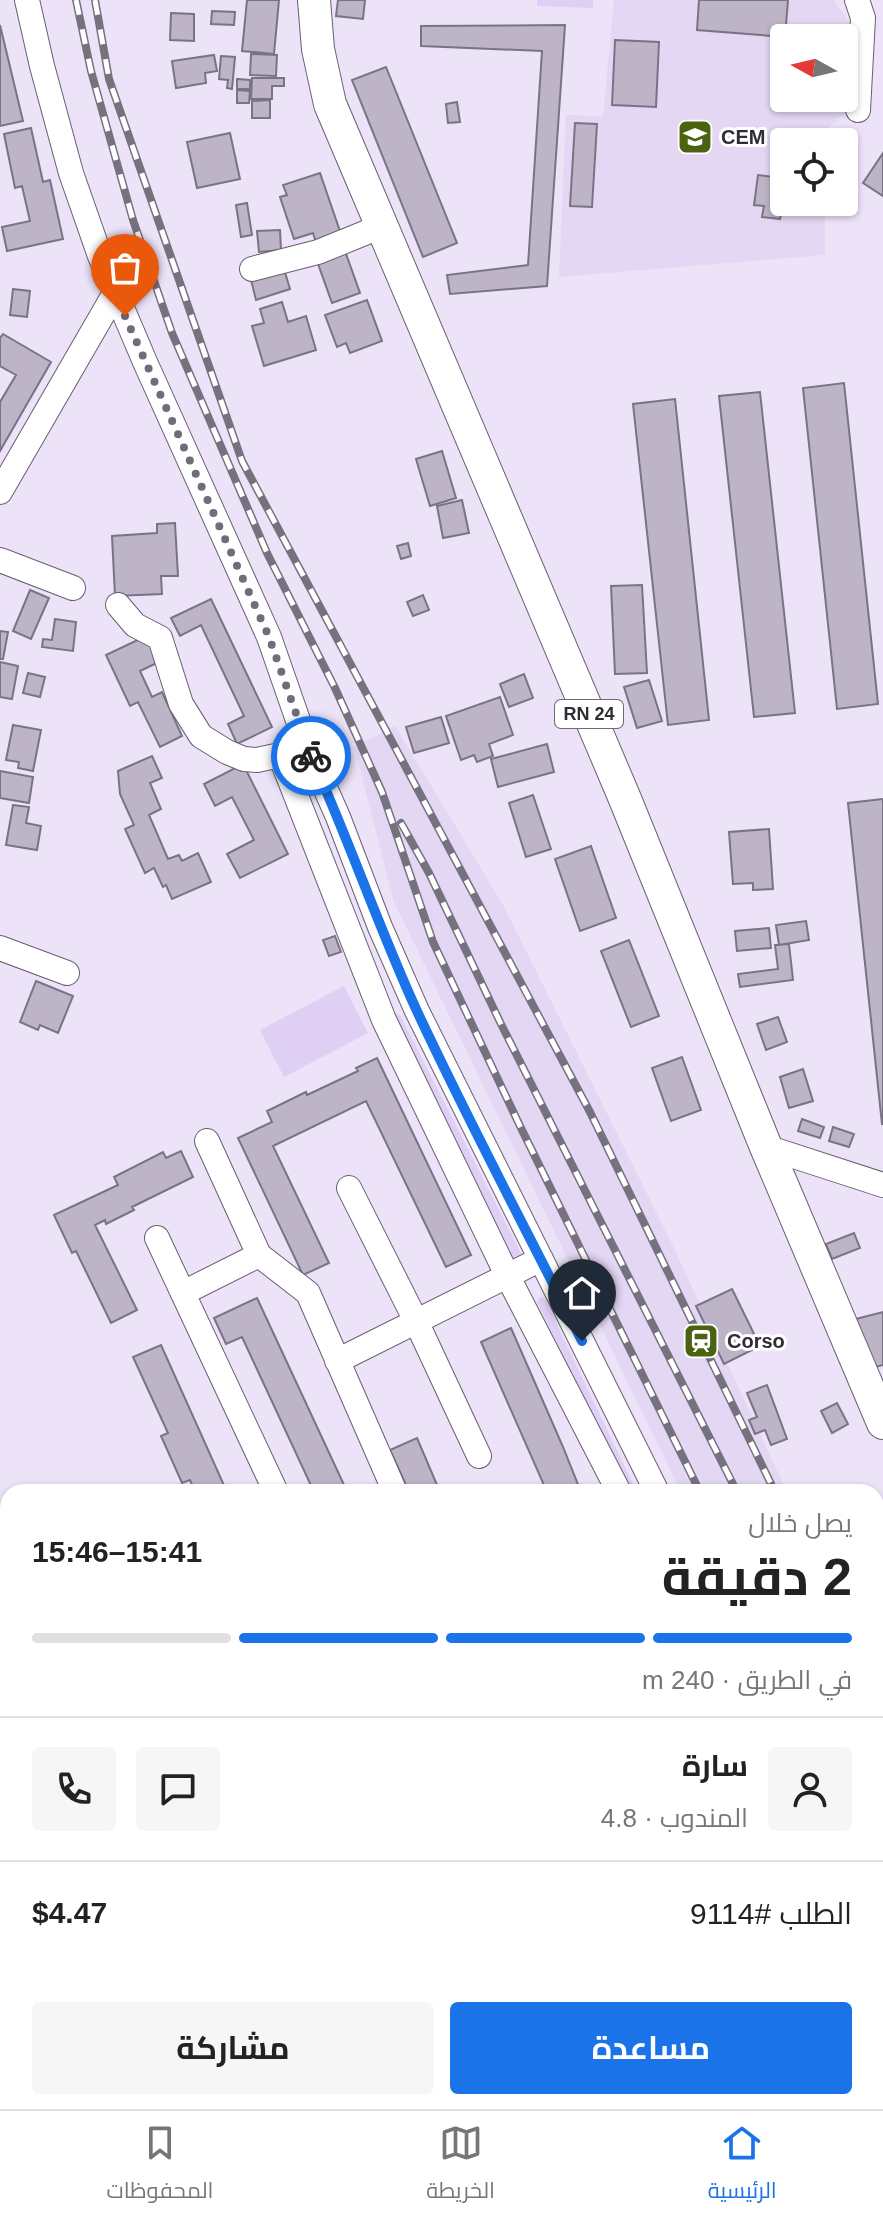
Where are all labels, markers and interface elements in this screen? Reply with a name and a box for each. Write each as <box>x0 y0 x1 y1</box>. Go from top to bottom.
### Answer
north arrow <box>770 24 858 112</box>
map controls <box>770 24 858 216</box>
school or university icon: CEM <box>676 118 714 156</box>
place label: CEM <box>721 126 765 148</box>
button: locate <box>770 128 858 216</box>
pin <box>91 234 159 316</box>
icon: bag <box>103 246 147 290</box>
road number: RN 24 <box>555 700 623 728</box>
courier <box>271 716 351 796</box>
icon: bike <box>289 734 333 778</box>
pin <box>548 1259 616 1341</box>
icon: home <box>560 1271 604 1315</box>
station icon: Corso <box>682 1322 720 1360</box>
place label: Corso <box>727 1330 785 1352</box>
text: يصل خلال <box>748 1508 852 1538</box>
text: 15:41–15:46 <box>32 1535 202 1568</box>
text: 2 دقيقة <box>662 1548 852 1606</box>
text: في الطريق · 240 m <box>642 1665 852 1695</box>
button: phone <box>32 1747 116 1831</box>
button: chat <box>136 1747 220 1831</box>
button: person <box>768 1747 852 1831</box>
text: سارة <box>682 1749 748 1782</box>
text: المندوب · 4.8 <box>601 1803 748 1833</box>
text: $4.47 <box>32 1896 107 1929</box>
text: الطلب #9114 <box>690 1897 852 1930</box>
button: مشاركة <box>32 2002 434 2094</box>
button: مساعدة <box>450 2002 852 2094</box>
tab: المحفوظات <box>106 2121 213 2211</box>
tab: الخريطة <box>426 2121 495 2211</box>
tab: الرئيسية <box>708 2121 777 2211</box>

